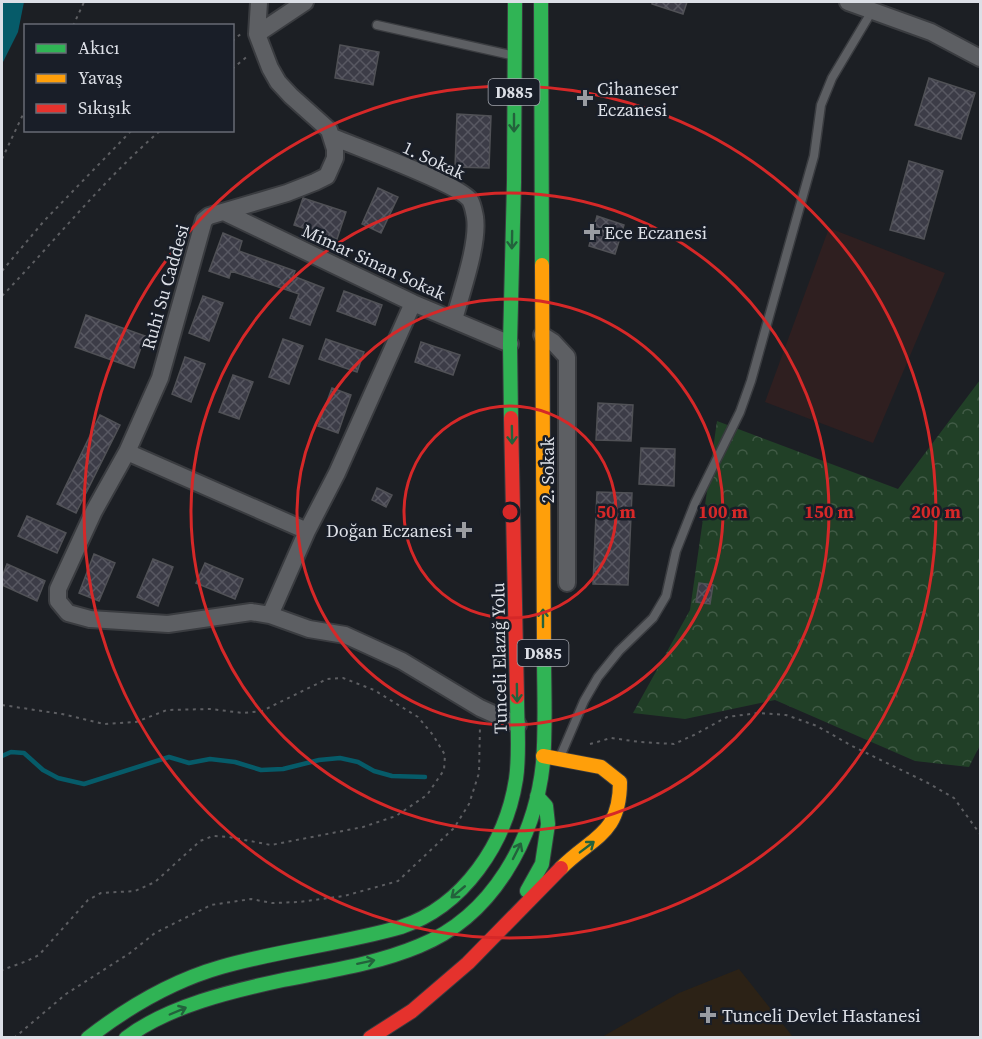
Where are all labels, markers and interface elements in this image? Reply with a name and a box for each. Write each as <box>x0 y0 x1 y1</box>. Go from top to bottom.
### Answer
legend <box>24 24 234 132</box>
text: Akıcı <box>78 35 119 60</box>
text: Yavaş <box>78 65 123 90</box>
place label: Cihaneser Eczanesi <box>597 76 679 122</box>
road number: D885 <box>488 79 540 105</box>
marker: Cihaneser Eczanesi <box>578 91 592 105</box>
text: Sıkışık <box>78 95 131 120</box>
one-way arrow <box>508 112 520 132</box>
street label: 1. Sokak <box>399 135 469 185</box>
street label: Mimar Sinan Sokak <box>298 218 450 306</box>
place label: Ece Eczanesi <box>604 220 707 245</box>
street label: Ruhi Su Caddesi <box>135 221 195 353</box>
marker: Ece Eczanesi <box>585 225 599 239</box>
one-way arrow <box>507 230 518 250</box>
one-way arrow <box>506 425 517 445</box>
street label: 2. Sokak <box>535 437 560 503</box>
text: 50 m <box>596 499 636 524</box>
text: 100 m <box>698 499 748 524</box>
text: 150 m <box>804 499 854 524</box>
text: 200 m <box>911 499 961 524</box>
centre of rings <box>500 502 520 522</box>
place label: Doğan Eczanesi <box>326 518 452 543</box>
marker: Doğan Eczanesi <box>457 523 471 537</box>
street label: Tunceli Elazığ Yolu <box>485 582 513 734</box>
one-way arrow <box>537 609 549 629</box>
road number: D885 <box>518 640 568 666</box>
one-way arrow <box>512 683 523 703</box>
one-way arrow <box>579 841 595 854</box>
one-way arrow <box>511 843 523 860</box>
one-way arrow <box>450 886 466 899</box>
one-way arrow <box>357 956 376 968</box>
place label: Tunceli Devlet Hastanesi <box>722 1003 921 1028</box>
one-way arrow <box>168 1005 187 1016</box>
marker: Tunceli Devlet Hastanesi <box>699 1006 717 1024</box>

